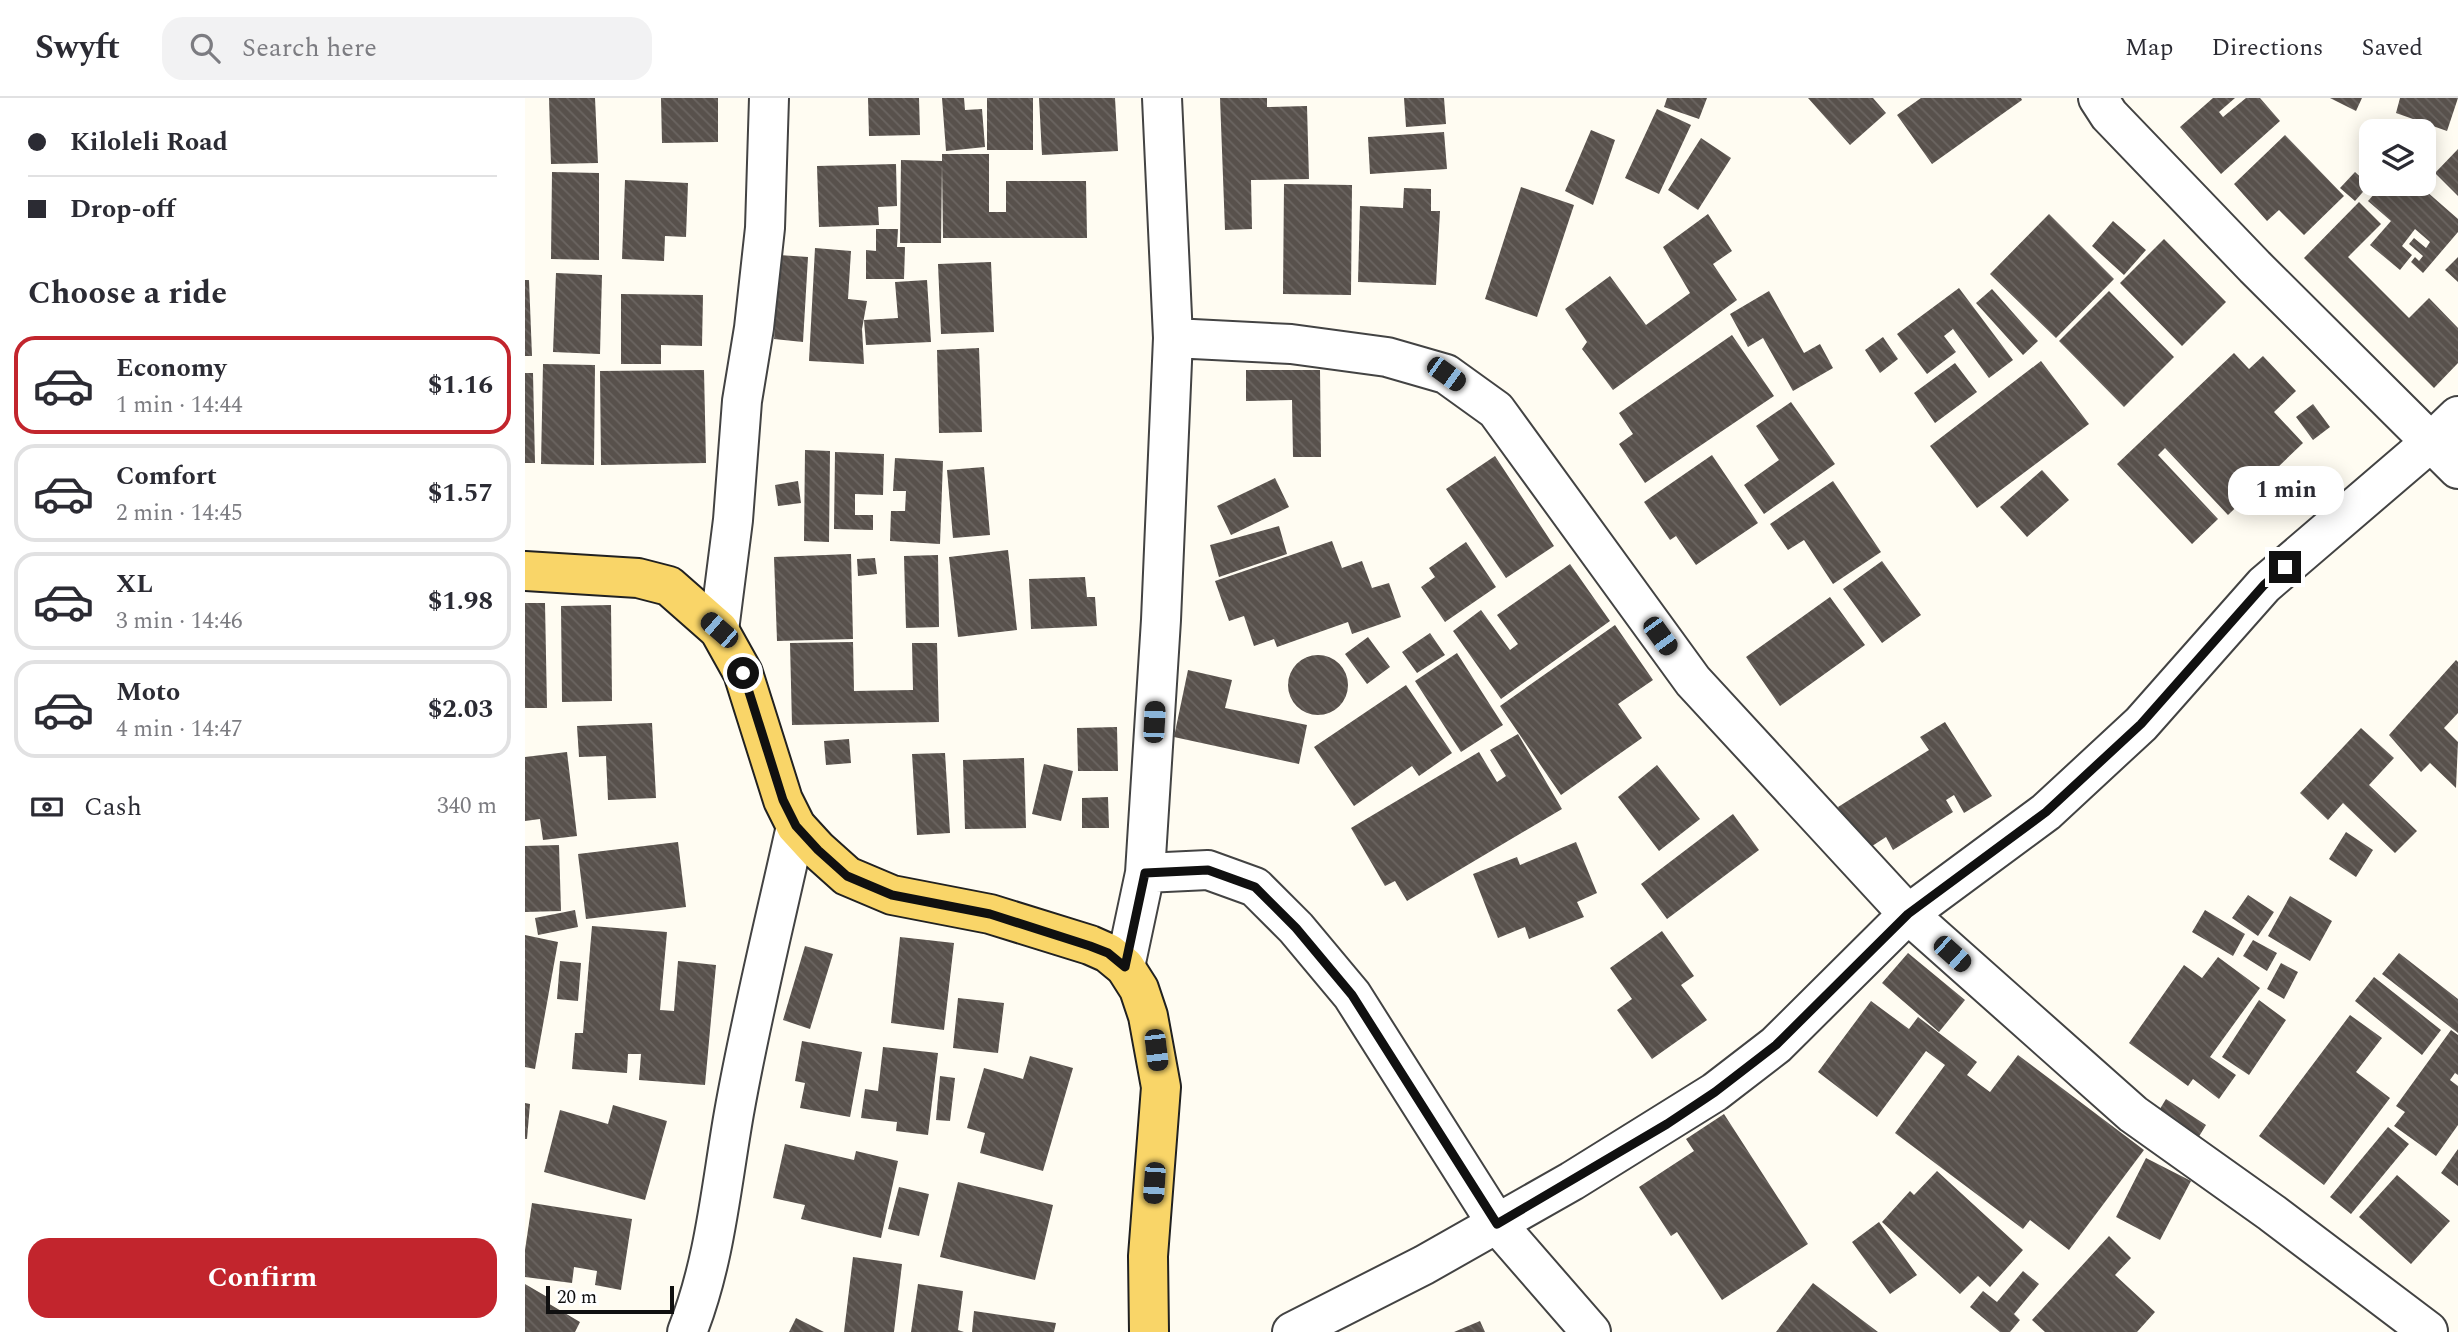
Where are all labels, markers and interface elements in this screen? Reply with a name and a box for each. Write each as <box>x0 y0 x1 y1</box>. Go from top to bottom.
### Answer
search box <box>162 17 652 80</box>
text: Swyft <box>35 23 120 73</box>
text: Search here <box>242 28 377 68</box>
icon: search <box>186 29 224 67</box>
text: Map <box>2125 30 2173 66</box>
text: Directions <box>2211 30 2323 66</box>
text: Saved <box>2361 30 2423 66</box>
map controls <box>2359 119 2436 196</box>
button: layers <box>2359 119 2436 196</box>
text: Kiloleli Road <box>70 122 228 162</box>
text: Drop-off <box>70 189 175 229</box>
text: Choose a ride <box>28 269 227 318</box>
text: Economy <box>116 348 226 388</box>
car <box>1423 353 1470 395</box>
icon: car <box>32 354 95 417</box>
text: $1.16 <box>428 365 493 405</box>
text: 1 min · 14:44 <box>116 388 243 423</box>
text: Comfort <box>116 456 217 496</box>
icon: car <box>32 462 95 525</box>
callout: 1 min <box>2227 466 2343 514</box>
text: $1.57 <box>428 473 493 513</box>
text: 1 min <box>2255 473 2317 508</box>
text: 2 min · 14:45 <box>116 496 243 531</box>
route end <box>2269 551 2301 583</box>
text: XL <box>116 564 153 604</box>
icon: car <box>32 570 95 633</box>
text: $1.98 <box>428 581 493 621</box>
text: 3 min · 14:46 <box>116 604 243 639</box>
car <box>697 608 742 652</box>
car <box>1640 613 1681 659</box>
route start <box>727 657 759 689</box>
text: Moto <box>116 672 180 712</box>
icon: car <box>32 678 95 741</box>
text: $2.03 <box>428 689 493 729</box>
car <box>1143 700 1166 744</box>
text: 4 min · 14:47 <box>116 712 243 747</box>
text: Cash <box>84 787 142 827</box>
icon: cash <box>28 788 66 826</box>
text: 340 m <box>437 789 497 824</box>
car <box>1930 932 1975 976</box>
car <box>1144 1028 1169 1072</box>
car <box>1143 1161 1166 1205</box>
button: Confirm <box>28 1238 497 1318</box>
scale bar <box>546 1283 674 1315</box>
text: 20 m <box>557 1283 597 1312</box>

